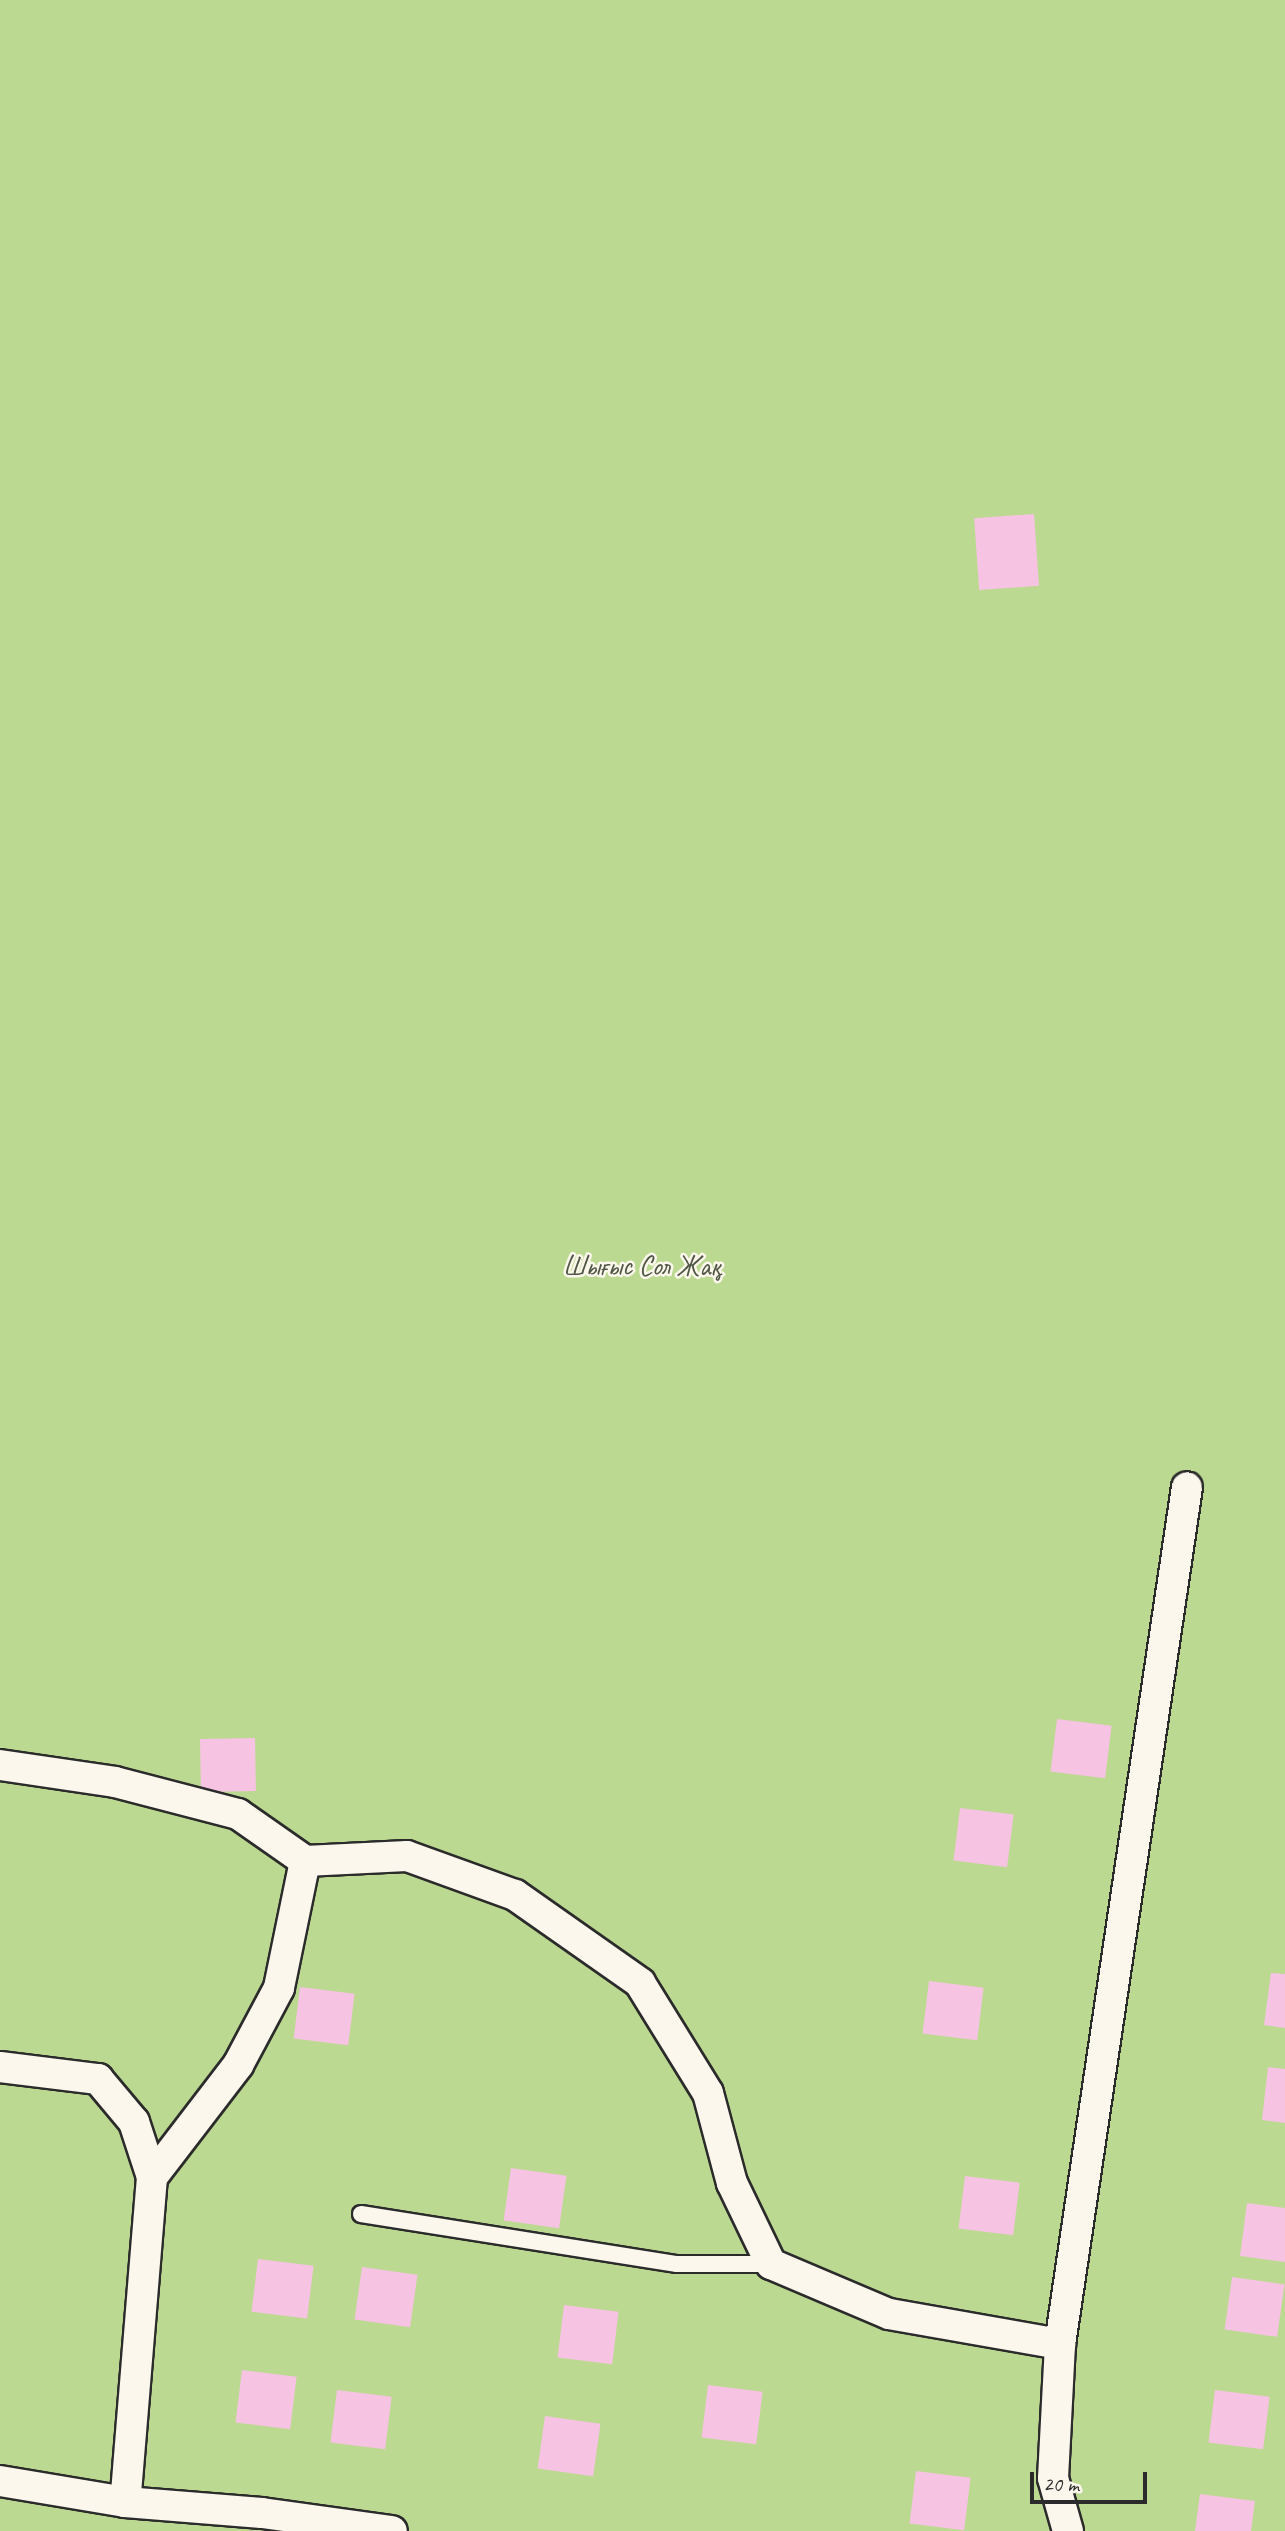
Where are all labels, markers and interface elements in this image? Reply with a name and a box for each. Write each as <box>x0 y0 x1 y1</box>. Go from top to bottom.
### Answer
park label: Шығыс Сол Жақ <box>561 1249 723 1283</box>
scale bar <box>1033 2458 1150 2502</box>
text: 20 m <box>1043 2471 1079 2497</box>

